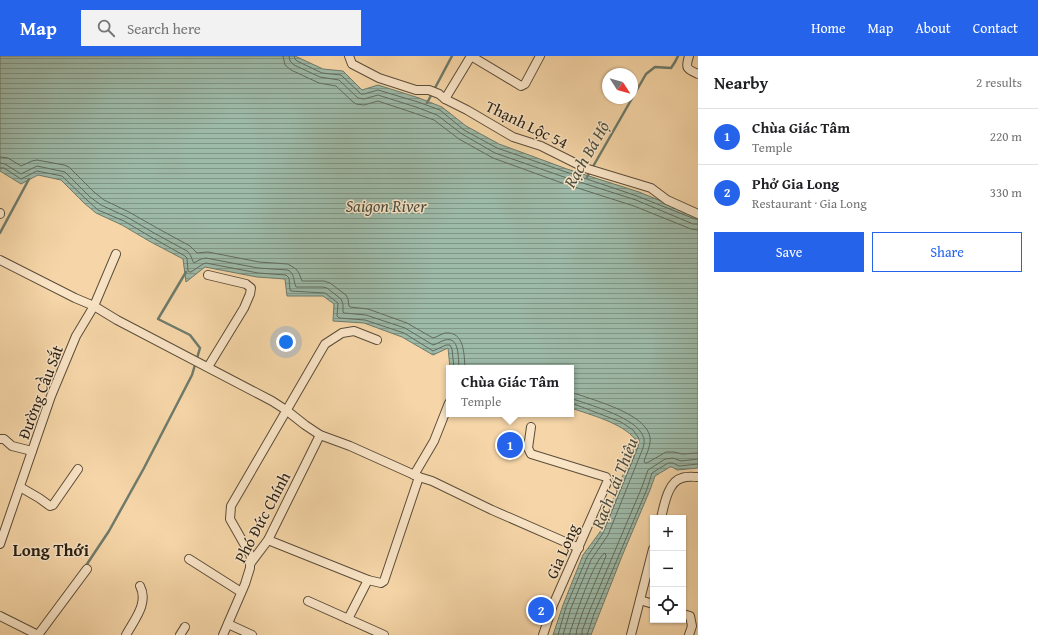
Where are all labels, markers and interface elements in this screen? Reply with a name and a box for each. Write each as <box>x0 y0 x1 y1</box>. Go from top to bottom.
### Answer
search box <box>81 10 361 46</box>
text: Map <box>20 14 57 42</box>
icon: search <box>95 17 117 39</box>
text: Search here <box>127 18 201 39</box>
text: Home <box>811 18 846 38</box>
text: Map <box>868 18 893 38</box>
text: About <box>915 18 951 38</box>
text: Contact <box>973 18 1018 38</box>
north arrow <box>602 68 638 104</box>
text: Nearby <box>714 70 768 95</box>
text: 2 results <box>976 73 1022 92</box>
street label: Thạnh Lộc 54 <box>482 94 573 154</box>
water label: Rạch Bá Hộ <box>556 116 615 193</box>
text: Chùa Giác Tâm <box>752 117 850 138</box>
text: 1 <box>724 127 730 146</box>
text: 220 m <box>990 127 1022 146</box>
text: Temple <box>752 138 792 157</box>
text: Phở Gia Long <box>752 173 839 194</box>
text: 2 <box>724 183 730 202</box>
text: 330 m <box>990 183 1022 202</box>
water label: Saigon River <box>345 193 427 218</box>
text: Restaurant · Gia Long <box>752 194 867 213</box>
button: Save <box>714 232 864 272</box>
button: Share <box>872 232 1022 272</box>
your location <box>276 332 296 352</box>
street label: Đường Cầu Sắt <box>11 341 69 442</box>
popup <box>446 365 574 417</box>
text: Chùa Giác Tâm <box>461 371 559 392</box>
text: Temple <box>461 392 501 411</box>
pin: 1 <box>497 430 523 460</box>
water label: Rạch Lái Thiêu <box>584 433 644 533</box>
street label: Phó Đức Chính <box>228 467 296 567</box>
map controls <box>650 515 686 623</box>
button: + <box>650 515 686 551</box>
street label: Gia Long <box>539 520 585 582</box>
district label: Long Thới <box>13 537 89 562</box>
button: − <box>650 551 686 587</box>
button: locate <box>650 587 686 623</box>
pin: 2 <box>528 595 554 625</box>

